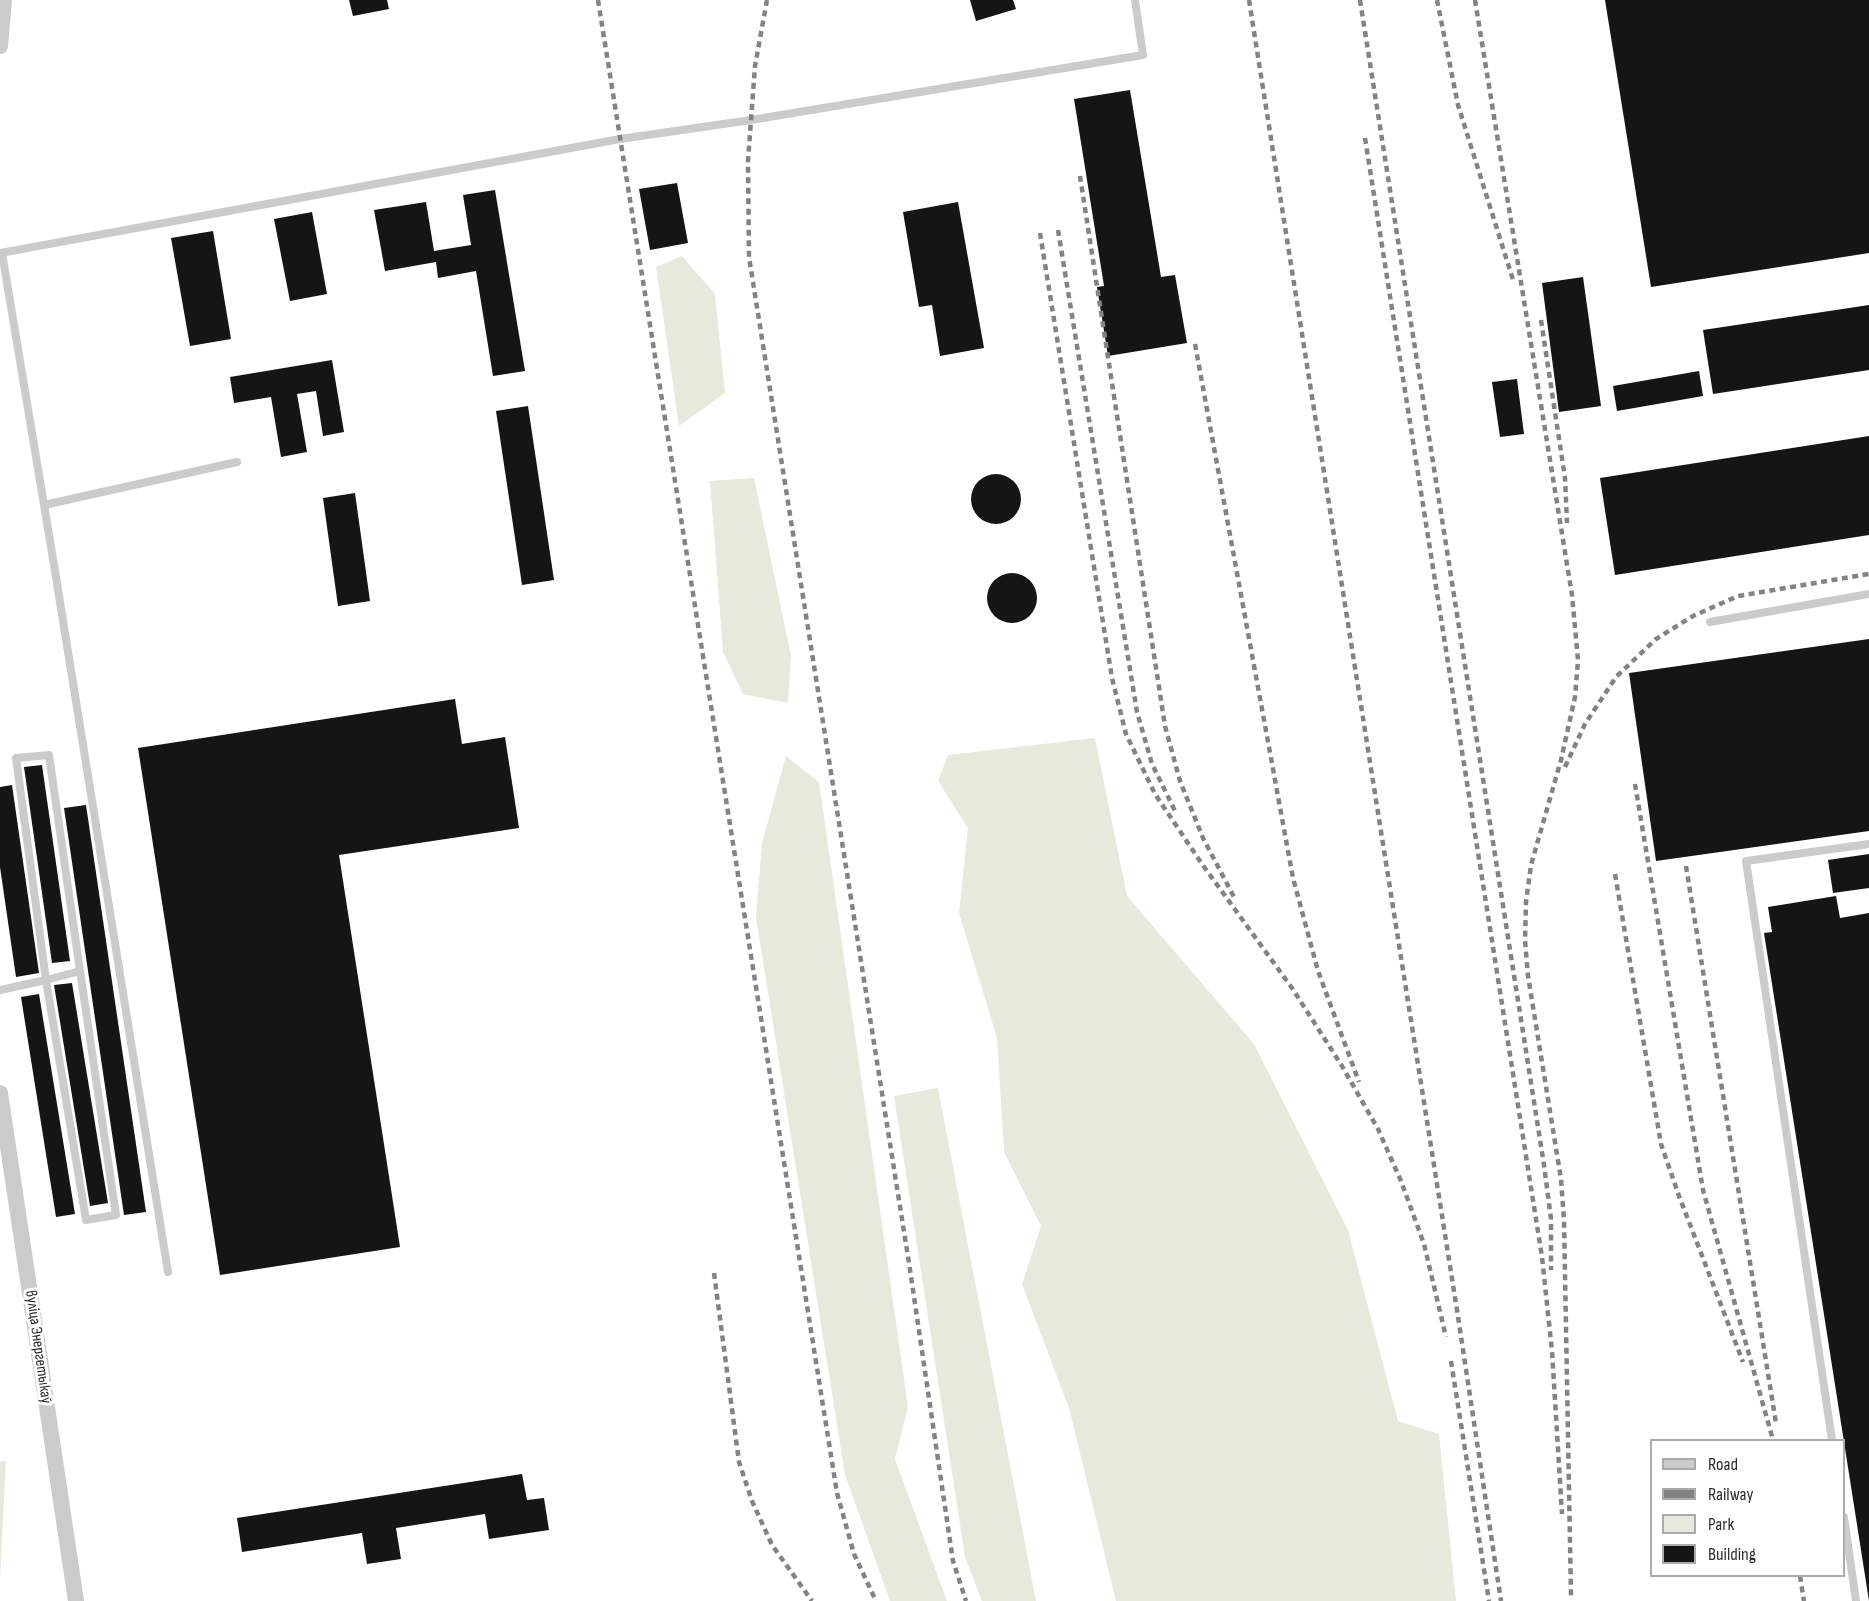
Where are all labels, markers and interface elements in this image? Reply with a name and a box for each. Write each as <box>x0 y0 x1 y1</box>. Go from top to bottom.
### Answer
street label: вуліца Энергетыкаў <box>21 1289 55 1405</box>
legend <box>1650 1439 1845 1577</box>
text: Road <box>1708 1454 1738 1475</box>
text: Railway <box>1708 1484 1753 1505</box>
text: Park <box>1708 1514 1734 1535</box>
text: Building <box>1708 1544 1756 1565</box>

